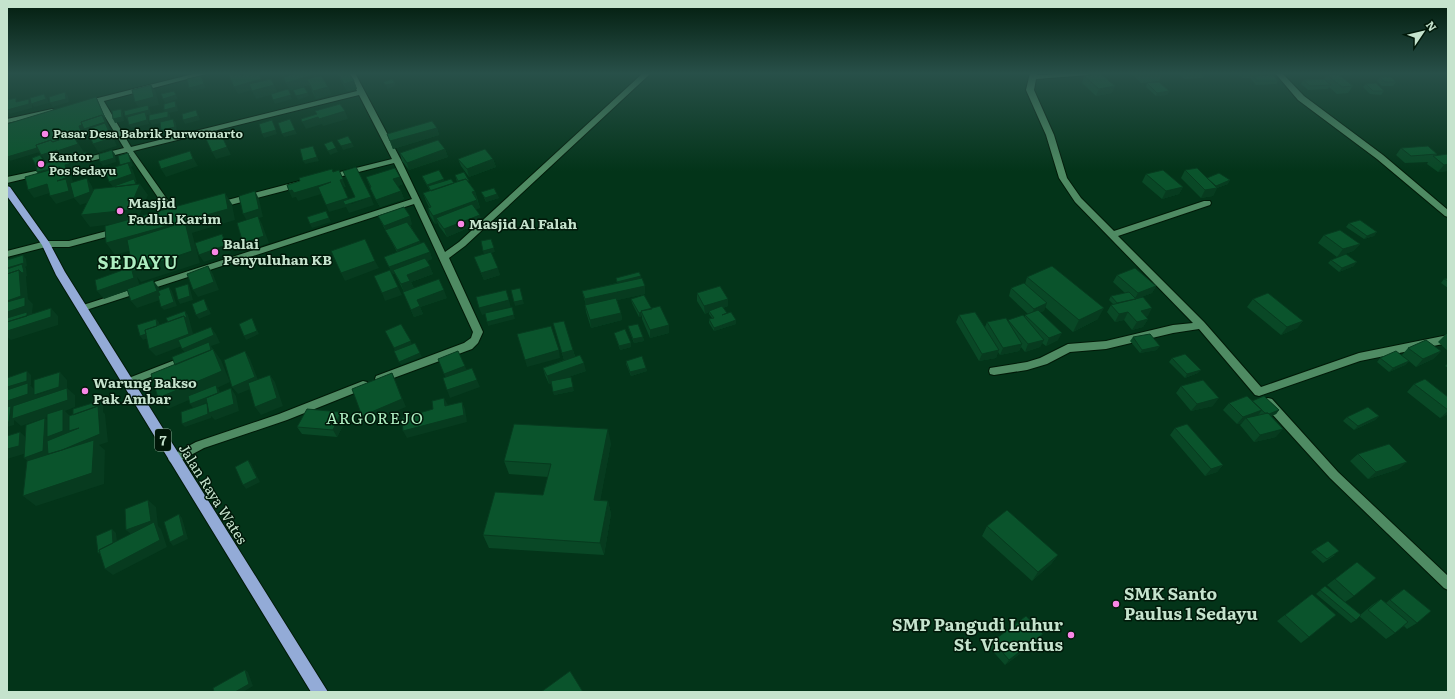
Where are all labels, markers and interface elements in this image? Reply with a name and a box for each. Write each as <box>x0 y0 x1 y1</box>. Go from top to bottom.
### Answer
north arrow <box>1403 12 1443 52</box>
text: N <box>1423 17 1441 34</box>
place label: Pasar Desa Babrik Purwomarto <box>53 124 243 142</box>
marker: Pasar Desa Babrik Purwomarto <box>40 129 50 139</box>
place label: Kantor Pos Sedayu <box>49 147 116 179</box>
marker: Kantor Pos Sedayu <box>36 159 46 169</box>
place label: Masjid Fadlul Karim <box>128 192 221 228</box>
marker: Masjid Fadlul Karim <box>115 206 125 216</box>
place label: Masjid Al Falah <box>469 213 578 233</box>
marker: Masjid Al Falah <box>456 219 466 229</box>
place label: Balai Penyuluhan KB <box>223 233 332 269</box>
marker: Balai Penyuluhan KB <box>210 247 220 257</box>
district label: SEDAYU <box>97 248 179 275</box>
place label: Warung Bakso Pak Ambar <box>93 372 197 408</box>
marker: Warung Bakso Pak Ambar <box>80 386 90 396</box>
district label: ARGOREJO <box>326 405 424 429</box>
road number: 7 <box>155 429 171 451</box>
street label: Jalan Raya Wates <box>175 439 253 548</box>
place label: SMK Santo Paulus 1 Sedayu <box>1124 580 1258 625</box>
marker: SMK Santo Paulus 1 Sedayu <box>1111 599 1121 609</box>
place label: SMP Pangudi Luhur St. Vicentius <box>892 611 1064 656</box>
marker: SMP Pangudi Luhur St. Vicentius <box>1066 630 1076 640</box>

